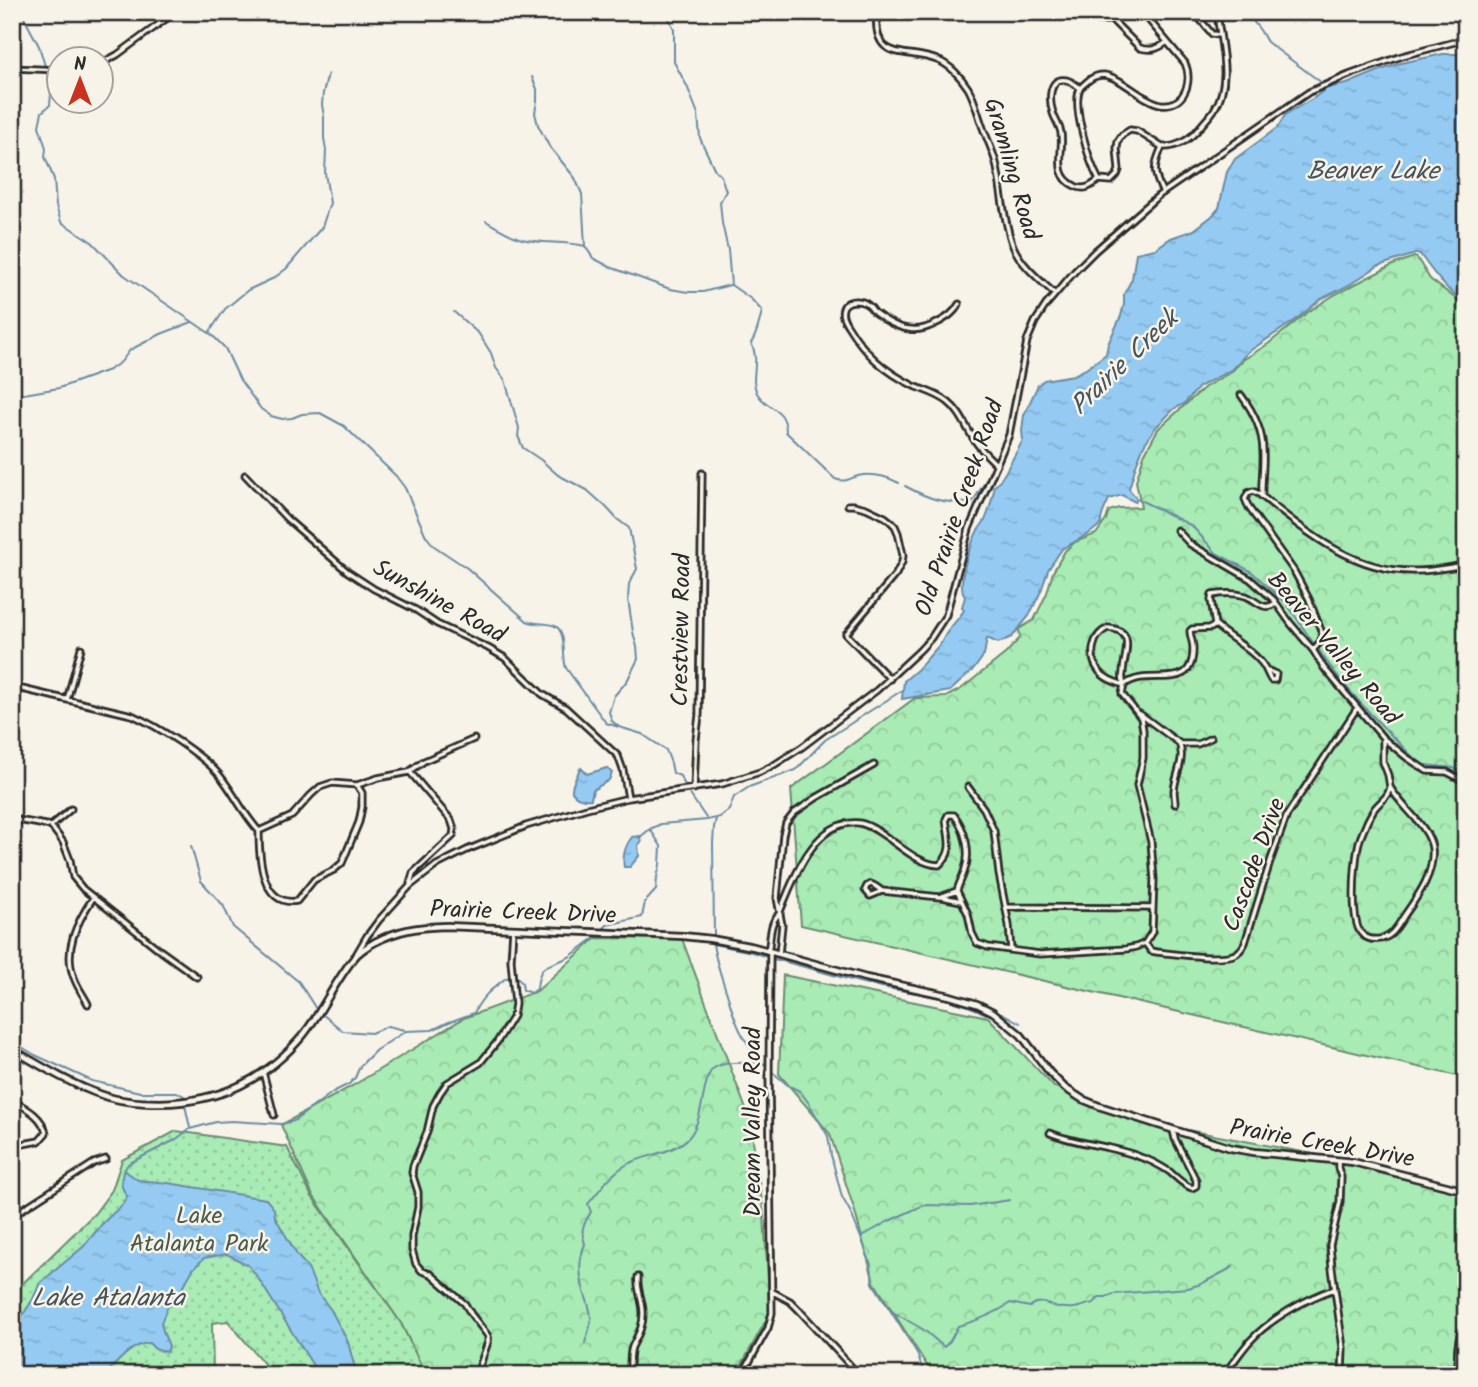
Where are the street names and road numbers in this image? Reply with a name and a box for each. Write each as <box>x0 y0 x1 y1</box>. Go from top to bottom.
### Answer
street label: Gramling Road <box>972 93 1050 246</box>
street label: Old Prairie Creek Road <box>905 393 1016 622</box>
street label: Sunshine Road <box>365 549 514 655</box>
street label: Crestview Road <box>661 552 703 707</box>
street label: Beaver Valley Road <box>1257 563 1410 736</box>
street label: Cascade Drive <box>1213 792 1297 938</box>
street label: Prairie Creek Drive <box>429 890 617 936</box>
street label: Dream Valley Road <box>734 1026 773 1217</box>
street label: Prairie Creek Drive <box>1227 1109 1418 1179</box>

